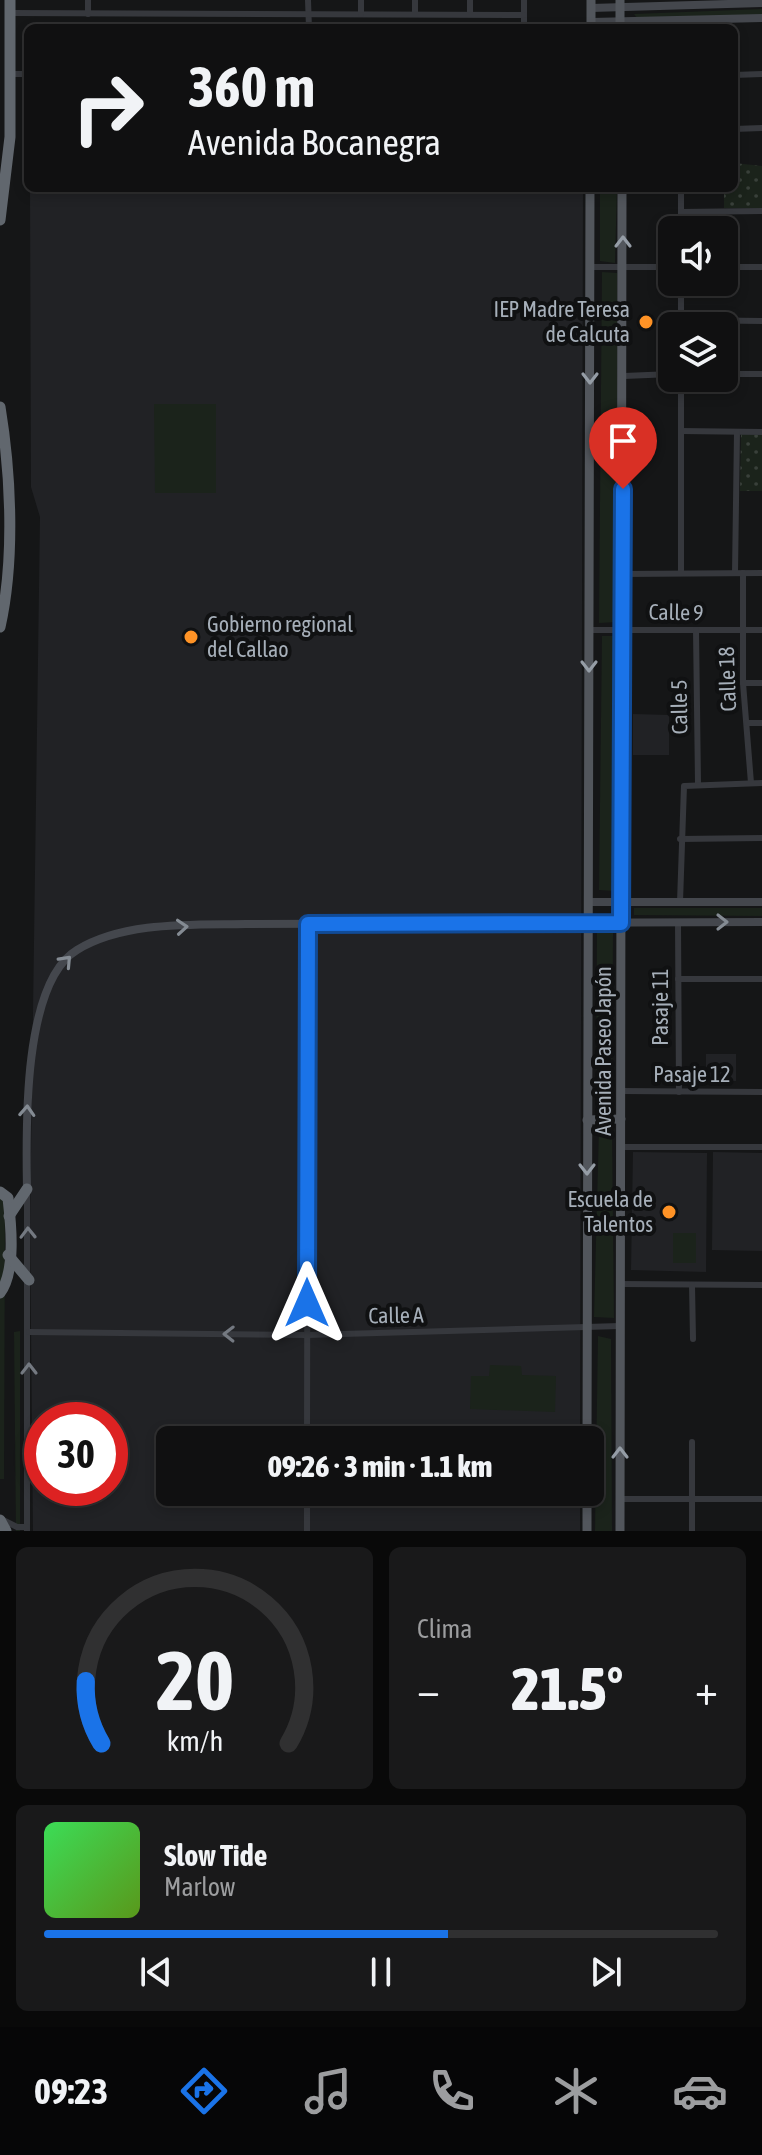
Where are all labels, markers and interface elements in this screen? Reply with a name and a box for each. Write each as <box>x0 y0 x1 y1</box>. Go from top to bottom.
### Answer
text: 360 m <box>188 55 315 119</box>
icon: right <box>56 56 160 160</box>
text: Avenida Bocanegra <box>188 121 441 163</box>
map controls <box>658 216 738 392</box>
button: sound <box>658 216 738 296</box>
one-way arrow <box>614 235 632 248</box>
place label: IEP Madre Teresa de Calcuta <box>494 296 630 347</box>
button: layers <box>658 312 738 392</box>
marker: IEP Madre Teresa de Calcuta <box>637 313 655 331</box>
one-way arrow <box>581 372 599 385</box>
pin <box>589 407 657 489</box>
icon: arrive <box>601 419 645 463</box>
street label: Calle 9 <box>648 599 704 625</box>
place label: Gobierno regional del Callao <box>207 611 353 662</box>
marker: Gobierno regional del Callao <box>182 628 200 646</box>
street label: Calle 18 <box>713 646 741 712</box>
one-way arrow <box>580 660 598 673</box>
street label: Calle 5 <box>666 679 692 735</box>
one-way arrow <box>716 913 729 931</box>
one-way arrow <box>176 919 189 936</box>
one-way arrow <box>57 956 71 970</box>
street label: Avenida Paseo Japón <box>590 966 616 1136</box>
street label: Pasaje 11 <box>647 968 673 1046</box>
street label: Pasaje 12 <box>653 1061 731 1087</box>
one-way arrow <box>18 1104 35 1117</box>
one-way arrow <box>578 1163 596 1176</box>
place label: Escuela de Talentos <box>568 1186 653 1237</box>
marker: Escuela de Talentos <box>660 1203 678 1221</box>
one-way arrow <box>19 1226 37 1239</box>
position arrow <box>265 1261 349 1345</box>
street label: Calle A <box>368 1302 424 1328</box>
one-way arrow <box>222 1325 235 1343</box>
one-way arrow <box>20 1362 38 1375</box>
speed limit sign: 30 <box>24 1402 128 1506</box>
one-way arrow <box>611 1446 629 1459</box>
text: 09:26 · 3 min · 1.1 km <box>268 1449 492 1483</box>
text: Clima <box>417 1614 472 1644</box>
text: 20 <box>155 1632 234 1728</box>
text: 21.5° <box>512 1654 623 1723</box>
text: − <box>417 1664 440 1714</box>
text: + <box>695 1664 718 1714</box>
text: km/h <box>166 1724 223 1757</box>
text: Slow Tide <box>164 1838 267 1872</box>
text: Marlow <box>164 1872 235 1902</box>
icon: previous <box>134 1950 178 1994</box>
icon: pause <box>359 1950 403 1994</box>
icon: next <box>584 1950 628 1994</box>
icon: directions <box>176 2063 232 2119</box>
icon: music <box>300 2063 356 2119</box>
icon: phone <box>424 2063 480 2119</box>
icon: climate <box>548 2063 604 2119</box>
icon: car <box>672 2063 728 2119</box>
text: 09:23 <box>34 2070 108 2112</box>

